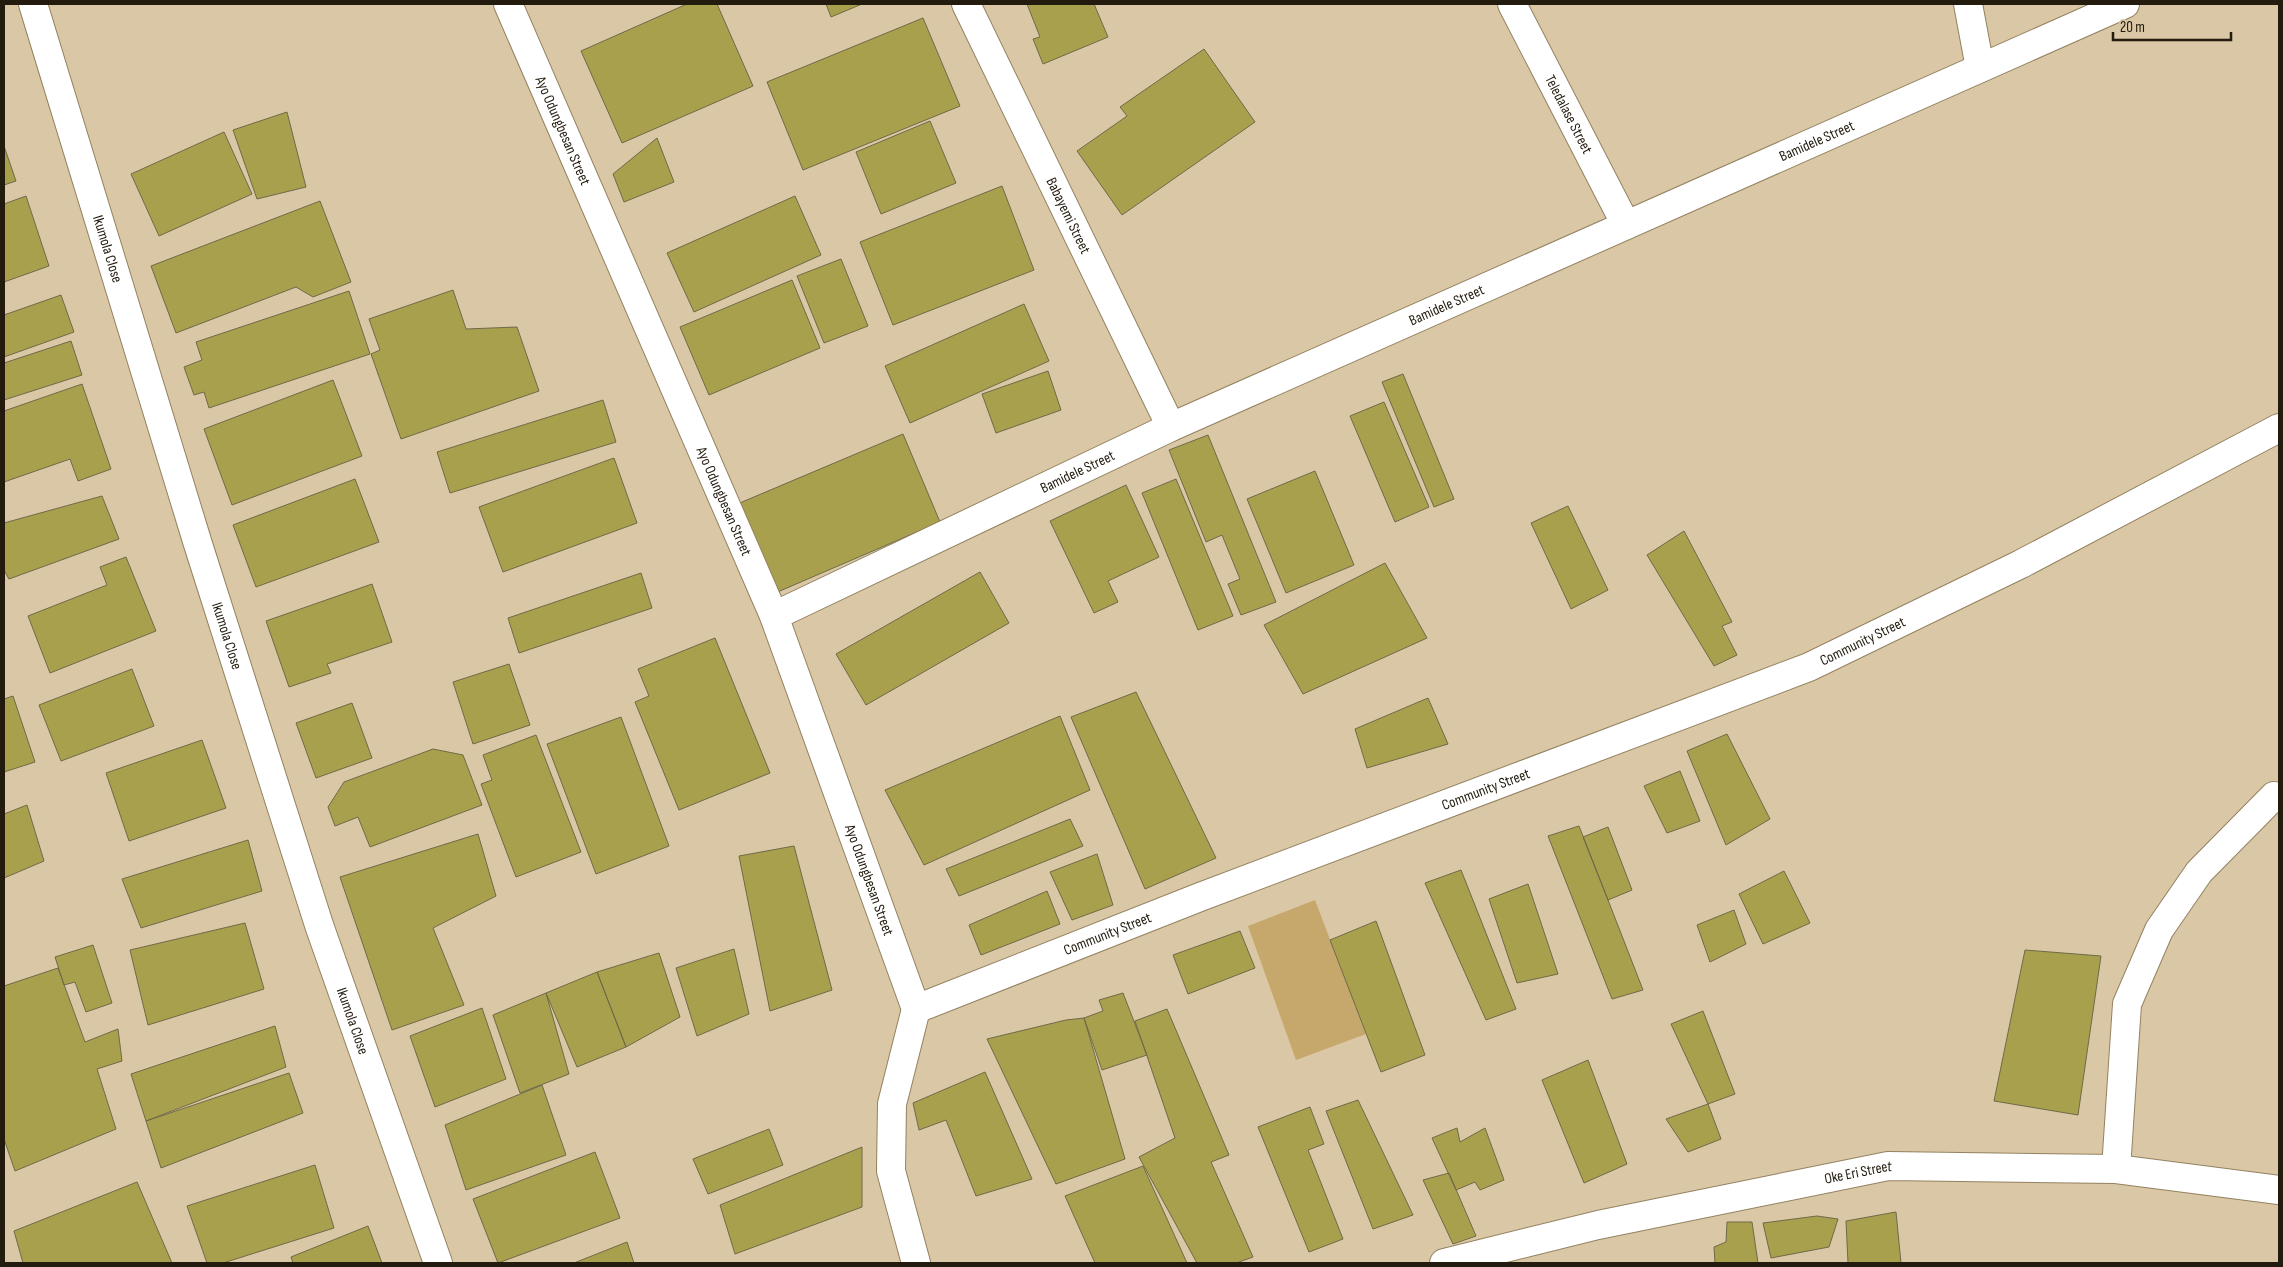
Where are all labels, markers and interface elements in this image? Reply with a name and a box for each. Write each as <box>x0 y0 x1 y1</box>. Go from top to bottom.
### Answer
scale bar <box>2113 10 2230 42</box>
text: 20 m <box>2120 18 2145 37</box>
street label: Ayo Odungbesan Street <box>530 72 595 188</box>
street label: Teledalase Street <box>1540 72 1597 157</box>
street label: Bamidele Street <box>1776 116 1858 166</box>
street label: Babayemi Street <box>1041 174 1095 257</box>
street label: Ikumola Close <box>88 213 127 285</box>
street label: Bamidele Street <box>1406 280 1488 330</box>
street label: Ayo Odungbesan Street <box>691 443 756 559</box>
street label: Bamidele Street <box>1037 446 1118 498</box>
street label: Ikumola Close <box>207 600 246 672</box>
street label: Community Street <box>1817 613 1909 670</box>
street label: Community Street <box>1439 764 1533 815</box>
street label: Ayo Odungbesan Street <box>840 821 898 939</box>
street label: Community Street <box>1061 908 1154 960</box>
street label: Ikumola Close <box>332 985 373 1057</box>
street label: Oke Eri Street <box>1823 1157 1892 1189</box>

